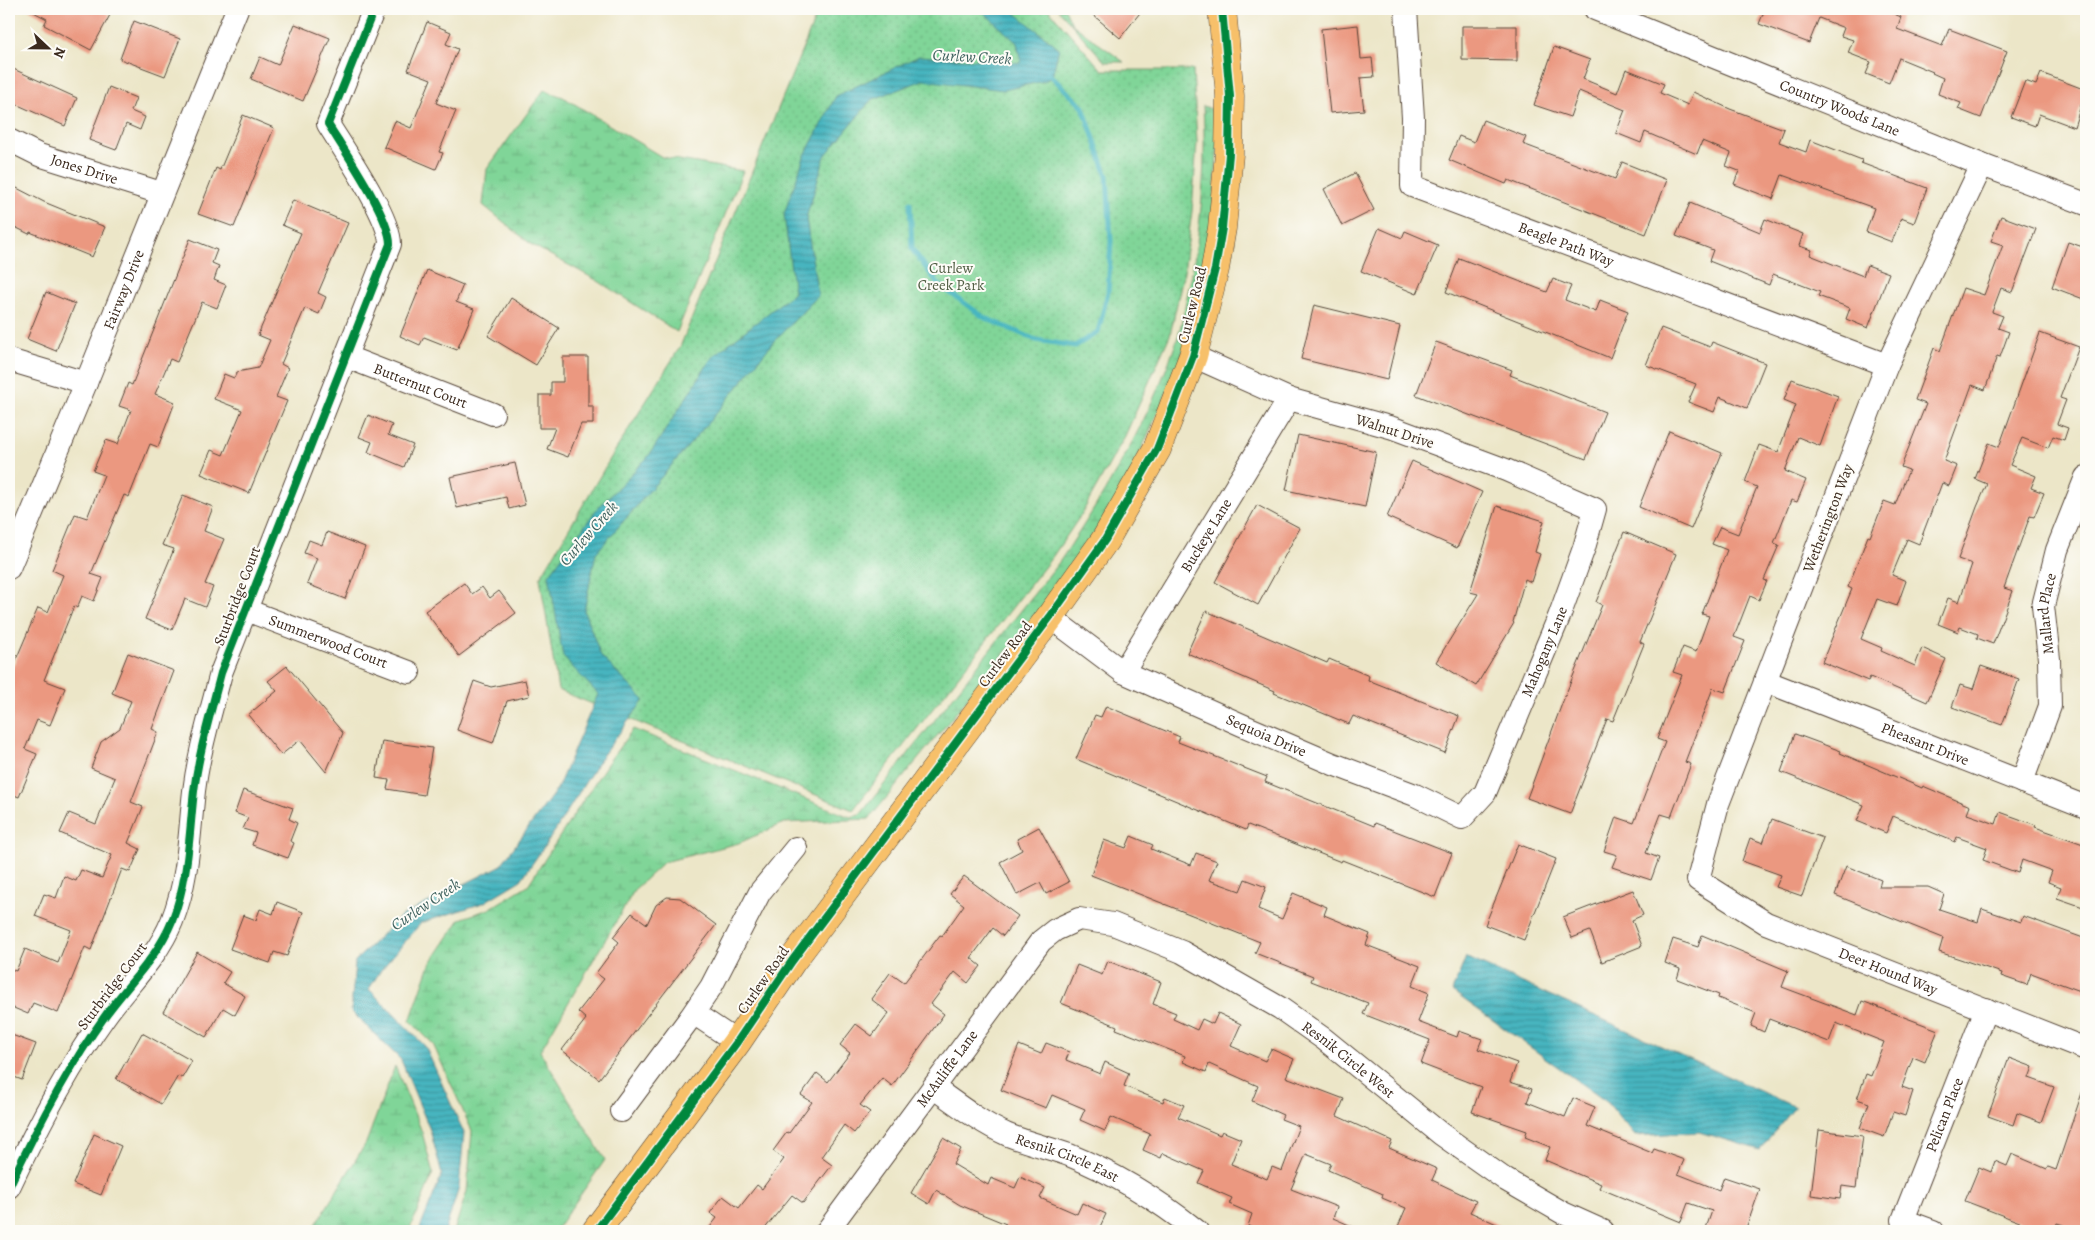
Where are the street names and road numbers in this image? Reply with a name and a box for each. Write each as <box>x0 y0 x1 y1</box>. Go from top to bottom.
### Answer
street label: Country Woods Lane <box>1777 74 1903 141</box>
street label: Jones Drive <box>48 149 121 189</box>
street label: Beagle Path Way <box>1516 217 1617 271</box>
street label: Fairway Drive <box>99 246 149 333</box>
street label: Curlew Road <box>1173 264 1211 345</box>
street label: Butternut Court <box>371 358 470 413</box>
street label: Walnut Drive <box>1352 409 1437 453</box>
street label: Wetherington Way <box>1798 461 1858 576</box>
street label: Buckeye Lane <box>1176 494 1236 576</box>
street label: Sturbridge Court <box>209 543 265 649</box>
street label: Mallard Place <box>2033 570 2061 655</box>
street label: Mahogany Lane <box>1517 603 1572 700</box>
street label: Summerwood Court <box>266 610 391 673</box>
street label: Curlew Road <box>973 616 1037 691</box>
street label: Sequoia Drive <box>1223 709 1310 762</box>
street label: Pheasant Drive <box>1878 718 1972 770</box>
street label: Sturbridge Court <box>72 938 152 1034</box>
street label: Curlew Road <box>732 941 794 1018</box>
street label: Deer Hound Way <box>1836 943 1941 1000</box>
street label: Resnik Circle West <box>1298 1016 1399 1103</box>
street label: McAuliffe Lane <box>912 1025 982 1111</box>
street label: Pelican Place <box>1921 1074 1968 1155</box>
street label: Resnik Circle East <box>1013 1129 1122 1187</box>

